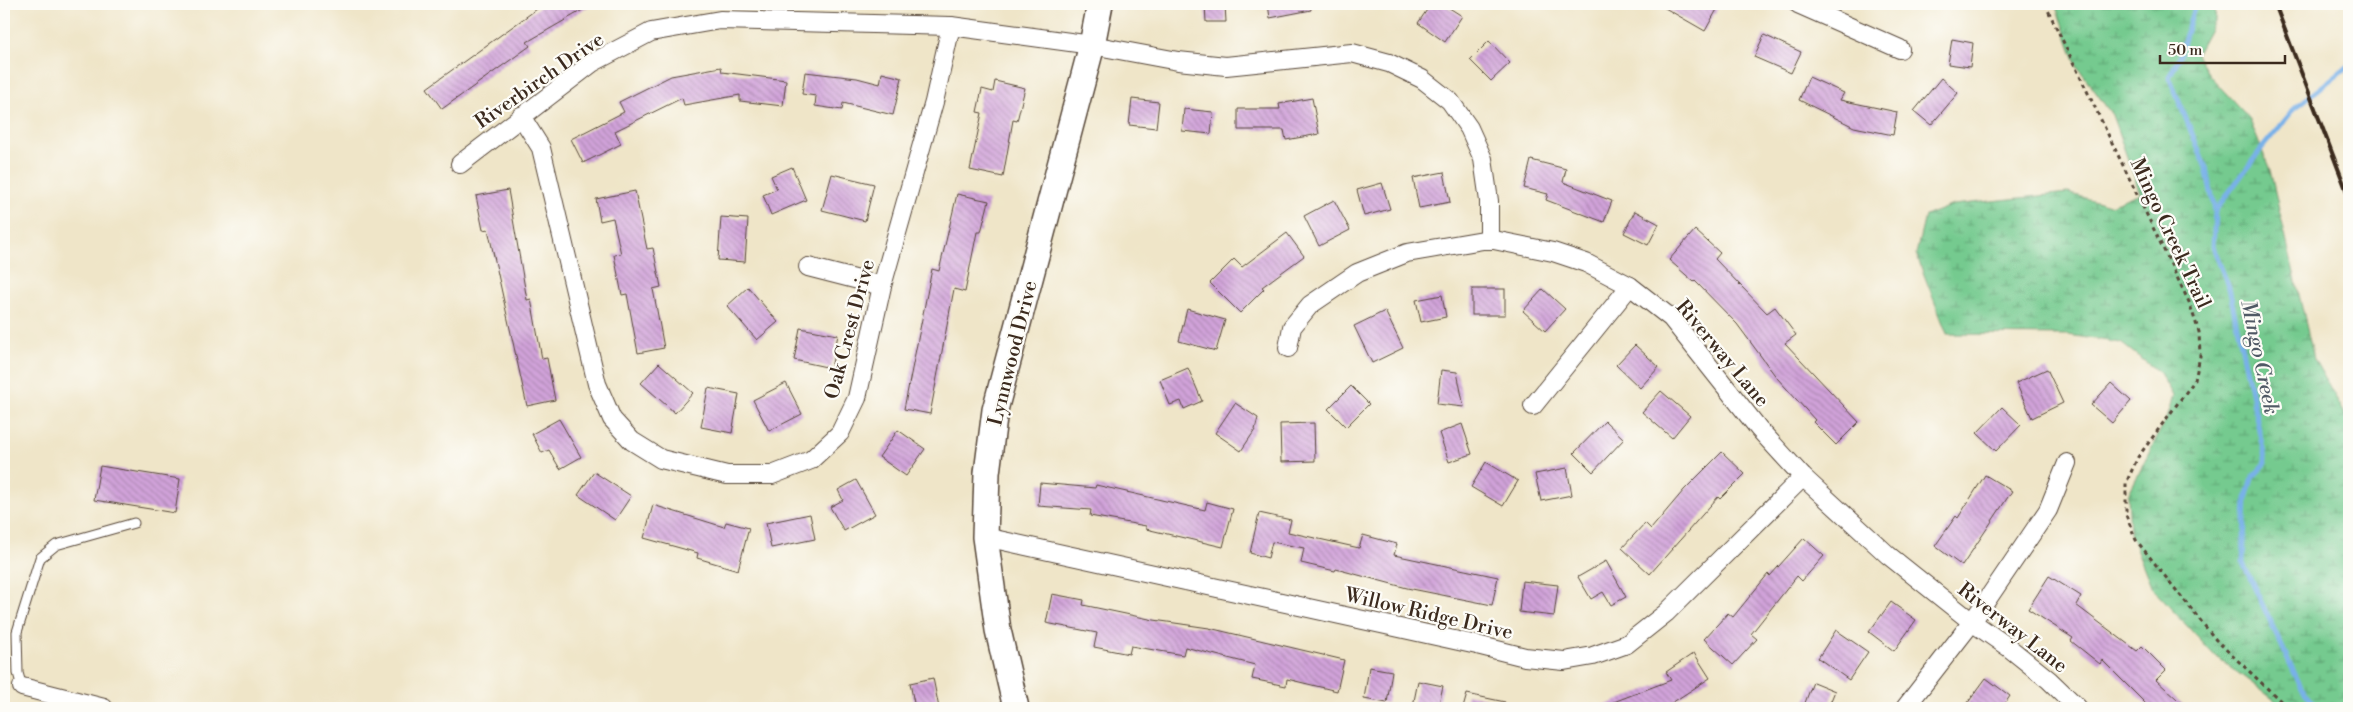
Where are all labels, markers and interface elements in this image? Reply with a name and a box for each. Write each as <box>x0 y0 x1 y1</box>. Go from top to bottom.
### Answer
street label: Riverbirch Drive <box>470 27 609 135</box>
scale bar <box>2160 32 2286 64</box>
text: 50 m <box>2168 41 2202 60</box>
street label: Mingo Creek Trail <box>2124 154 2216 313</box>
street label: Oak Crest Drive <box>820 257 881 402</box>
street label: Lynnwood Drive <box>983 278 1044 429</box>
street label: Riverway Lane <box>1670 295 1774 413</box>
water label: Mingo Creek <box>2234 298 2284 417</box>
street label: Riverway Lane <box>1952 577 2072 679</box>
street label: Willow Ridge Drive <box>1341 583 1515 646</box>

